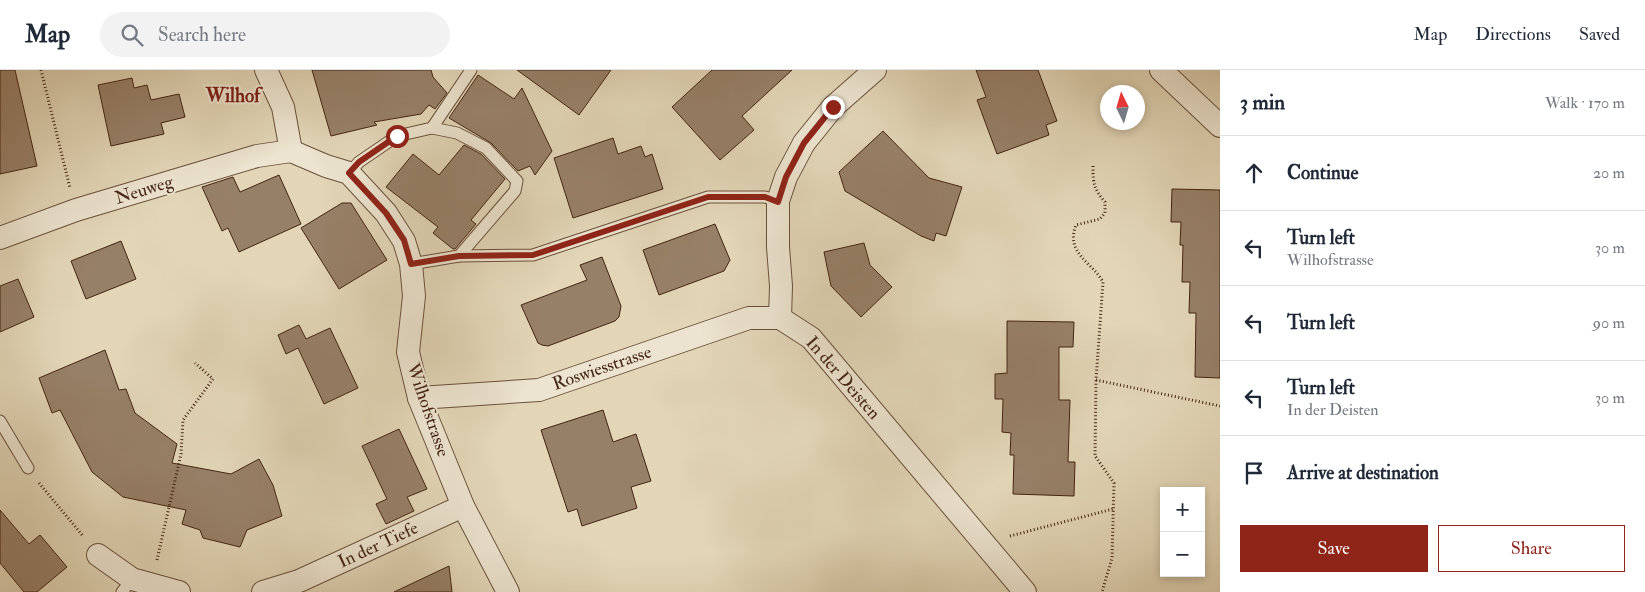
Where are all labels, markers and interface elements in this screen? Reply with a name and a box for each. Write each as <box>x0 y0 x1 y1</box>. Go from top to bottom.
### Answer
search box <box>100 12 450 57</box>
text: Map <box>25 19 70 50</box>
icon: search <box>118 21 146 49</box>
text: Search here <box>158 23 246 47</box>
text: Map <box>1414 23 1447 46</box>
text: Directions <box>1475 23 1551 46</box>
text: Saved <box>1579 23 1620 46</box>
district label: Wilhof <box>205 84 263 108</box>
north arrow <box>1100 85 1145 130</box>
text: 3 min <box>1240 89 1285 116</box>
text: Walk · 170 m <box>1545 93 1625 113</box>
route end <box>822 96 845 119</box>
route start <box>386 125 409 148</box>
icon: ahead <box>1240 159 1268 187</box>
text: Continue <box>1287 161 1358 185</box>
text: 20 m <box>1593 163 1625 183</box>
street label: Neuweg <box>112 170 177 210</box>
text: Turn left <box>1287 226 1355 250</box>
icon: left <box>1240 234 1268 262</box>
text: 30 m <box>1595 238 1625 258</box>
text: Wilhofstrasse <box>1287 250 1374 270</box>
icon: left <box>1240 309 1268 337</box>
text: Turn left <box>1287 311 1355 335</box>
text: 90 m <box>1593 313 1625 333</box>
street label: In der Deisten <box>801 332 885 424</box>
street label: Roswiesstrasse <box>550 340 655 396</box>
street label: Wilhofstrasse <box>401 359 455 460</box>
text: Turn left <box>1287 376 1355 400</box>
icon: left <box>1240 384 1268 412</box>
text: 30 m <box>1595 388 1625 408</box>
text: In der Deisten <box>1287 400 1379 420</box>
icon: arrive <box>1240 459 1268 487</box>
text: Arrive at destination <box>1287 461 1439 485</box>
map controls <box>1160 487 1205 577</box>
button: + <box>1160 487 1205 532</box>
street label: In der Tiefe <box>334 516 422 574</box>
button: Save <box>1240 525 1428 572</box>
button: Share <box>1438 525 1625 572</box>
button: − <box>1160 532 1205 577</box>

